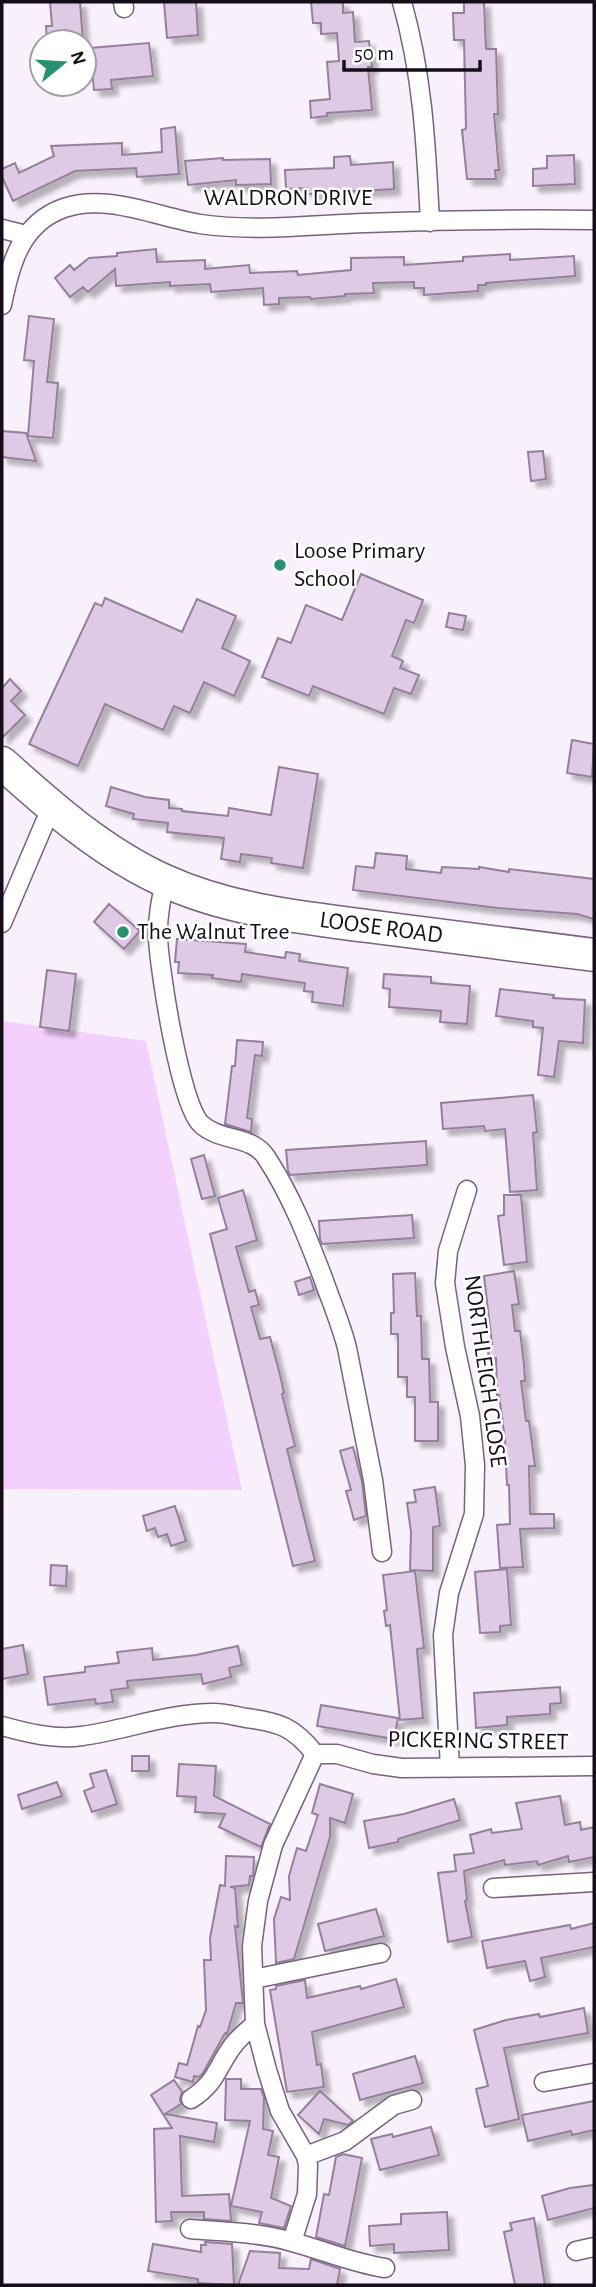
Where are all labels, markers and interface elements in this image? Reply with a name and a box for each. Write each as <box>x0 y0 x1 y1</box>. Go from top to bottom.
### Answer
north arrow <box>28 28 98 98</box>
scale bar <box>344 28 480 72</box>
text: 50 m <box>354 43 394 64</box>
text: N <box>67 49 89 67</box>
street label: WALDRON DRIVE <box>204 186 373 210</box>
place label: Loose Primary School <box>294 539 425 591</box>
marker: Loose Primary School <box>272 557 288 573</box>
street label: LOOSE ROAD <box>318 908 444 948</box>
place label: The Walnut Tree <box>137 920 290 944</box>
marker: The Walnut Tree <box>115 924 131 940</box>
street label: NORTHLEIGH CLOSE <box>460 1273 510 1469</box>
street label: PICKERING STREET <box>387 1727 569 1755</box>

